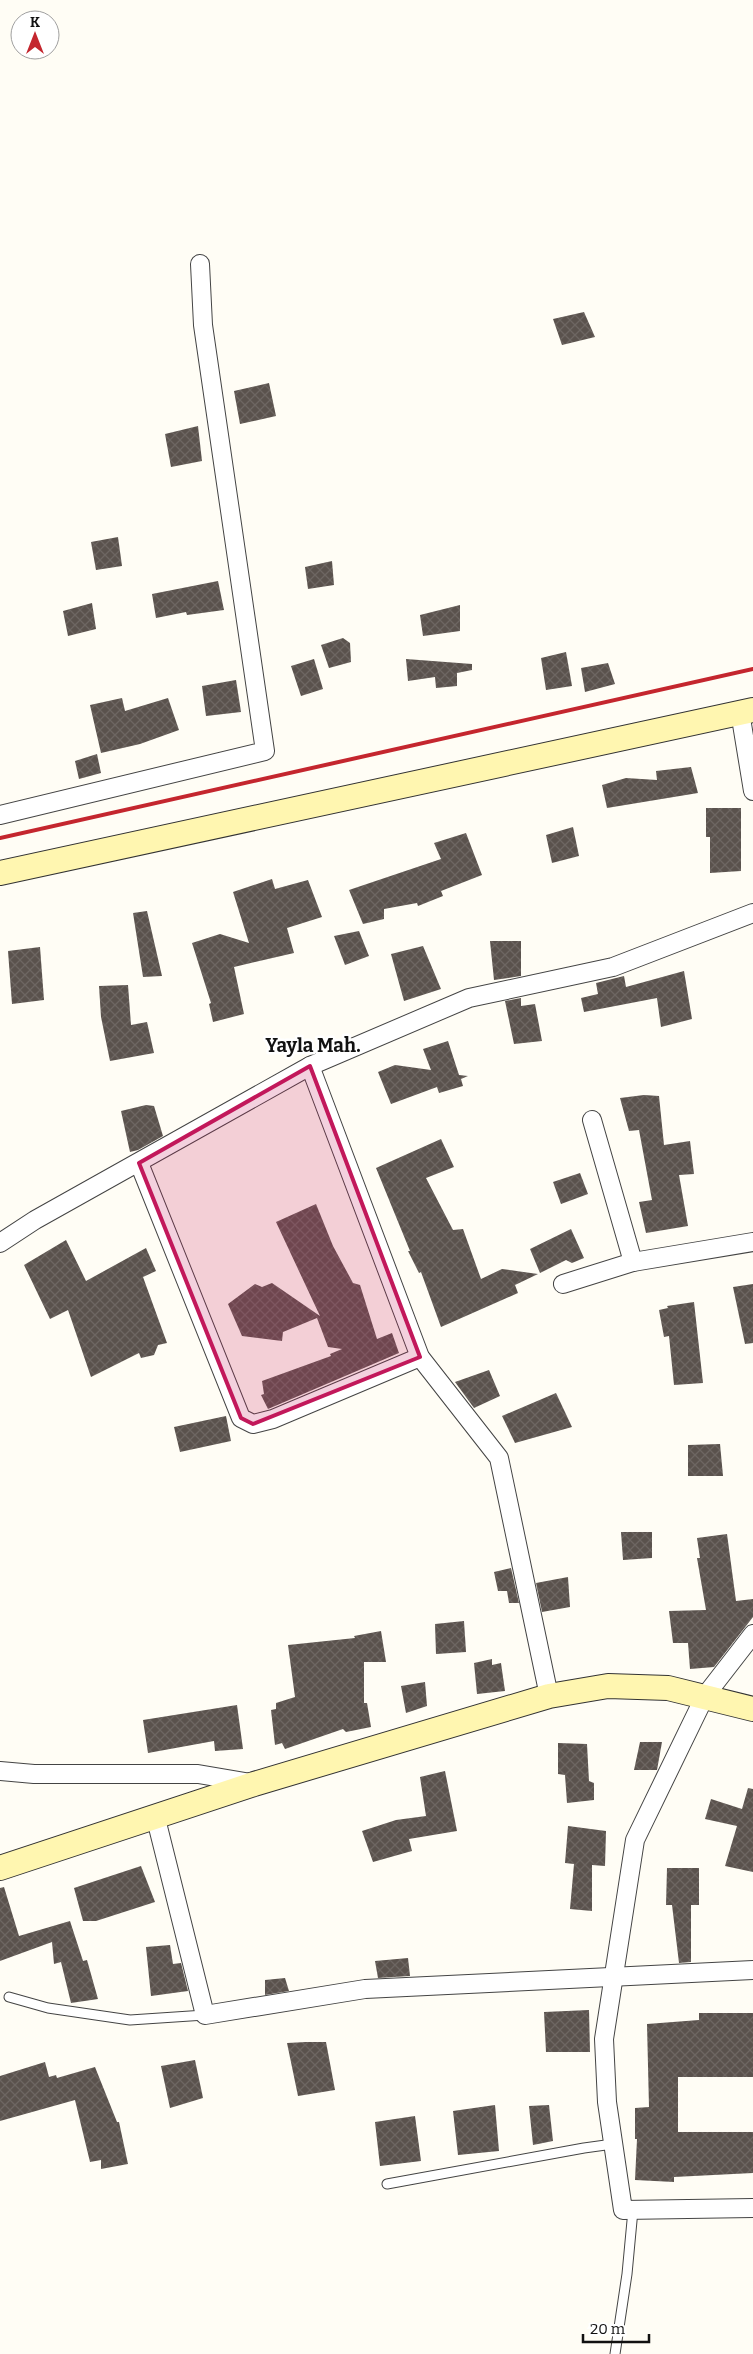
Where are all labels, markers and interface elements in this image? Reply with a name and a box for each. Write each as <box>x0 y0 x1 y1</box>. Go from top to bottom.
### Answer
north arrow <box>10 10 60 60</box>
text: K <box>30 14 40 31</box>
district label: Yayla Mah. <box>265 1034 361 1057</box>
scale bar <box>583 2312 649 2344</box>
text: 20 m <box>590 2320 626 2338</box>

